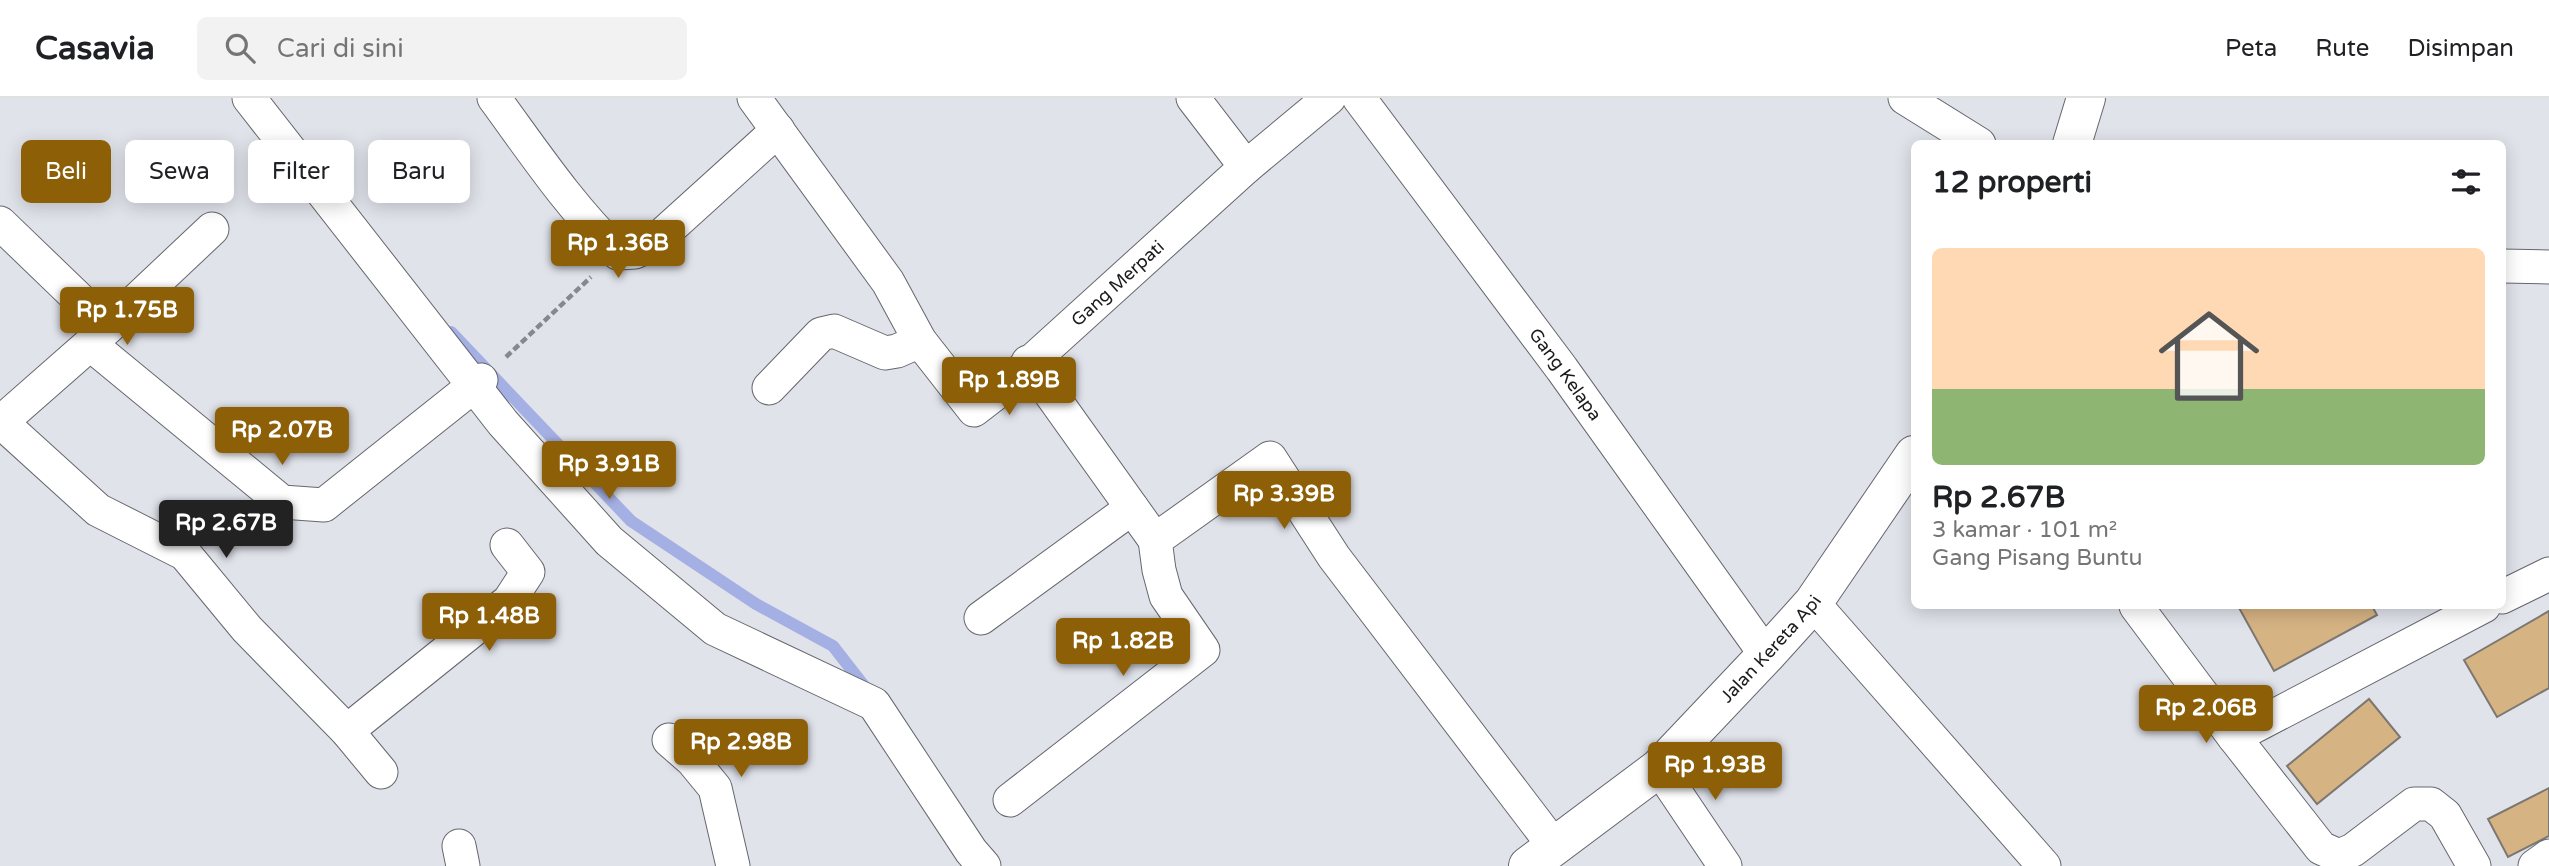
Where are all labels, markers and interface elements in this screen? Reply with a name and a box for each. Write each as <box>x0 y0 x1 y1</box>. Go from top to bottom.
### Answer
search box <box>197 17 687 80</box>
text: Casavia <box>35 29 155 68</box>
icon: search <box>221 29 259 67</box>
text: Cari di sini <box>277 33 404 64</box>
text: Peta <box>2225 34 2277 63</box>
text: Rute <box>2315 34 2369 63</box>
text: Disimpan <box>2407 34 2514 63</box>
chip: Beli <box>21 140 111 203</box>
chip: Sewa <box>125 140 234 203</box>
chip: Filter <box>248 140 354 203</box>
chip: Baru <box>368 140 470 203</box>
icon: filters <box>2447 163 2485 201</box>
text: 12 properti <box>1932 164 2092 201</box>
pin: Rp 1.36B <box>546 220 690 280</box>
text: Rp 1.36B <box>567 229 669 257</box>
street label: Gang Merpati <box>1067 236 1169 331</box>
pin: Rp 1.75B <box>55 288 199 347</box>
icon: home <box>2146 293 2272 419</box>
text: Rp 1.75B <box>76 296 178 324</box>
street label: Gang Kelapa <box>1524 324 1606 425</box>
pin: Rp 1.89B <box>937 358 1081 417</box>
text: Rp 1.89B <box>958 366 1060 394</box>
pin: Rp 2.07B <box>210 408 354 467</box>
text: Rp 2.07B <box>231 416 333 444</box>
pin: Rp 3.91B <box>537 442 681 501</box>
text: Rp 3.91B <box>558 450 660 478</box>
pin: Rp 3.39B <box>1212 472 1356 531</box>
text: Rp 2.67B <box>1932 479 2065 516</box>
text: Rp 3.39B <box>1233 480 1335 508</box>
pin: Rp 2.67B <box>154 500 298 560</box>
text: Rp 2.67B <box>175 509 277 537</box>
text: 3 kamar · 101 m² <box>1932 516 2117 544</box>
text: Gang Pisang Buntu <box>1932 544 2143 572</box>
street label: Jalan Kereta Api <box>1716 591 1826 707</box>
pin: Rp 1.48B <box>417 594 561 653</box>
text: Rp 1.48B <box>438 602 540 630</box>
pin: Rp 1.82B <box>1051 618 1195 678</box>
text: Rp 1.82B <box>1072 627 1174 655</box>
pin: Rp 2.06B <box>2134 686 2278 745</box>
text: Rp 2.06B <box>2155 694 2257 722</box>
pin: Rp 2.98B <box>669 720 813 779</box>
text: Rp 2.98B <box>690 728 792 756</box>
pin: Rp 1.93B <box>1643 742 1787 802</box>
text: Rp 1.93B <box>1664 751 1766 779</box>

